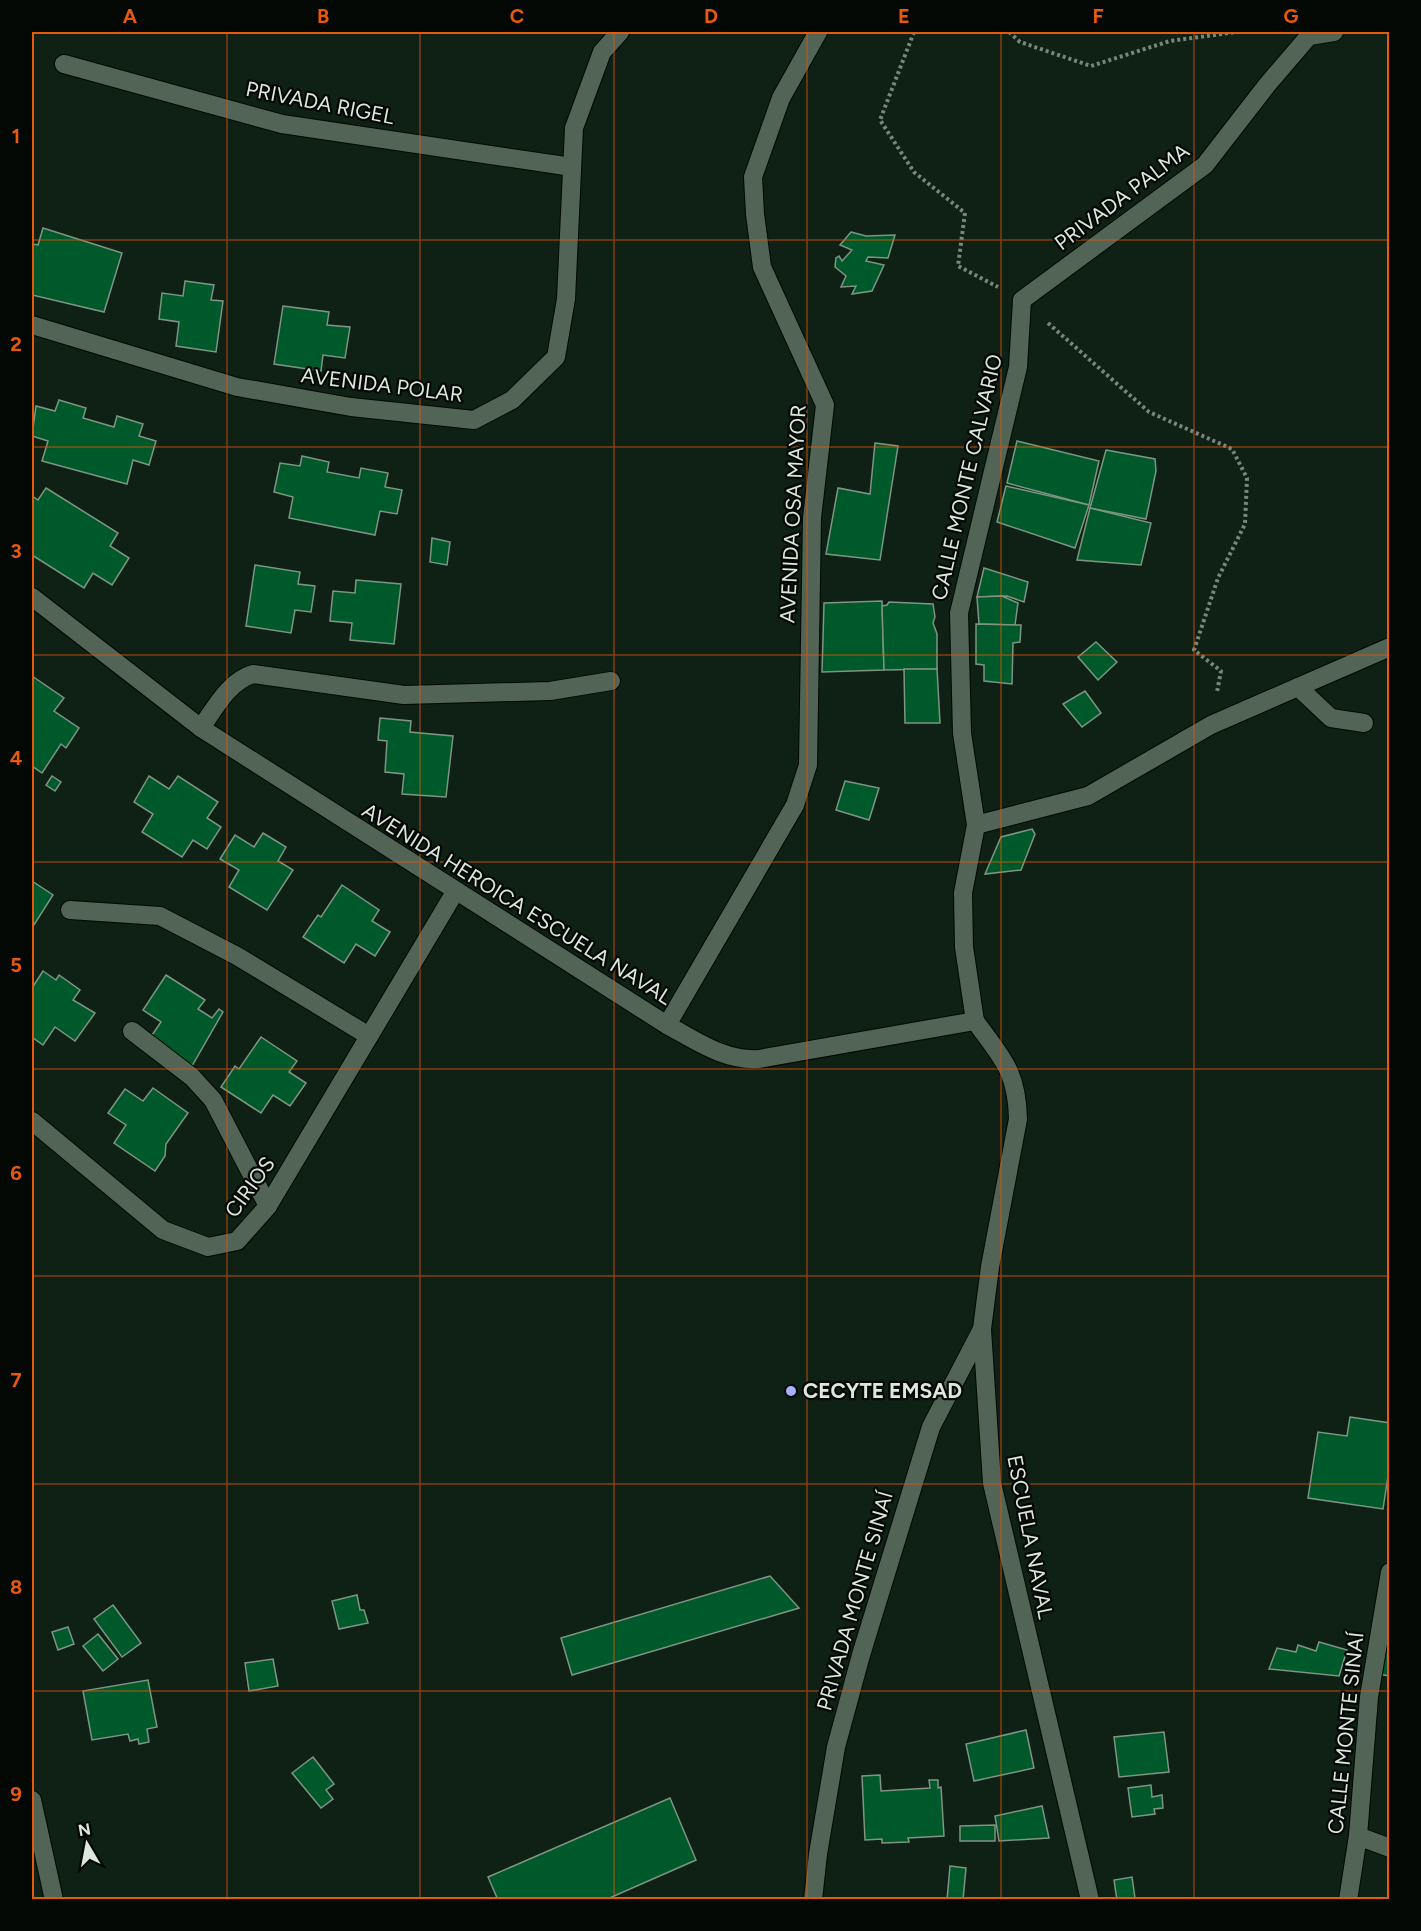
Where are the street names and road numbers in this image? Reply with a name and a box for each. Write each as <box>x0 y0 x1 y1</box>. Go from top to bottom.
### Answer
street label: PRIVADA RIGEL <box>244 76 397 129</box>
street label: PRIVADA PALMA <box>1049 138 1194 255</box>
street label: CALLE MONTE CALVARIO <box>926 351 1007 602</box>
street label: AVENIDA POLAR <box>300 362 464 407</box>
street label: AVENIDA OSA MAYOR <box>774 404 811 624</box>
street label: AVENIDA HEROICA ESCUELA NAVAL <box>358 797 677 1010</box>
street label: CIRIOS <box>219 1152 280 1222</box>
street label: ESCUELA NAVAL <box>1002 1453 1059 1621</box>
street label: PRIVADA MONTE SINAÍ <box>811 1487 898 1713</box>
street label: CALLE MONTE SINAÍ <box>1322 1629 1369 1835</box>

